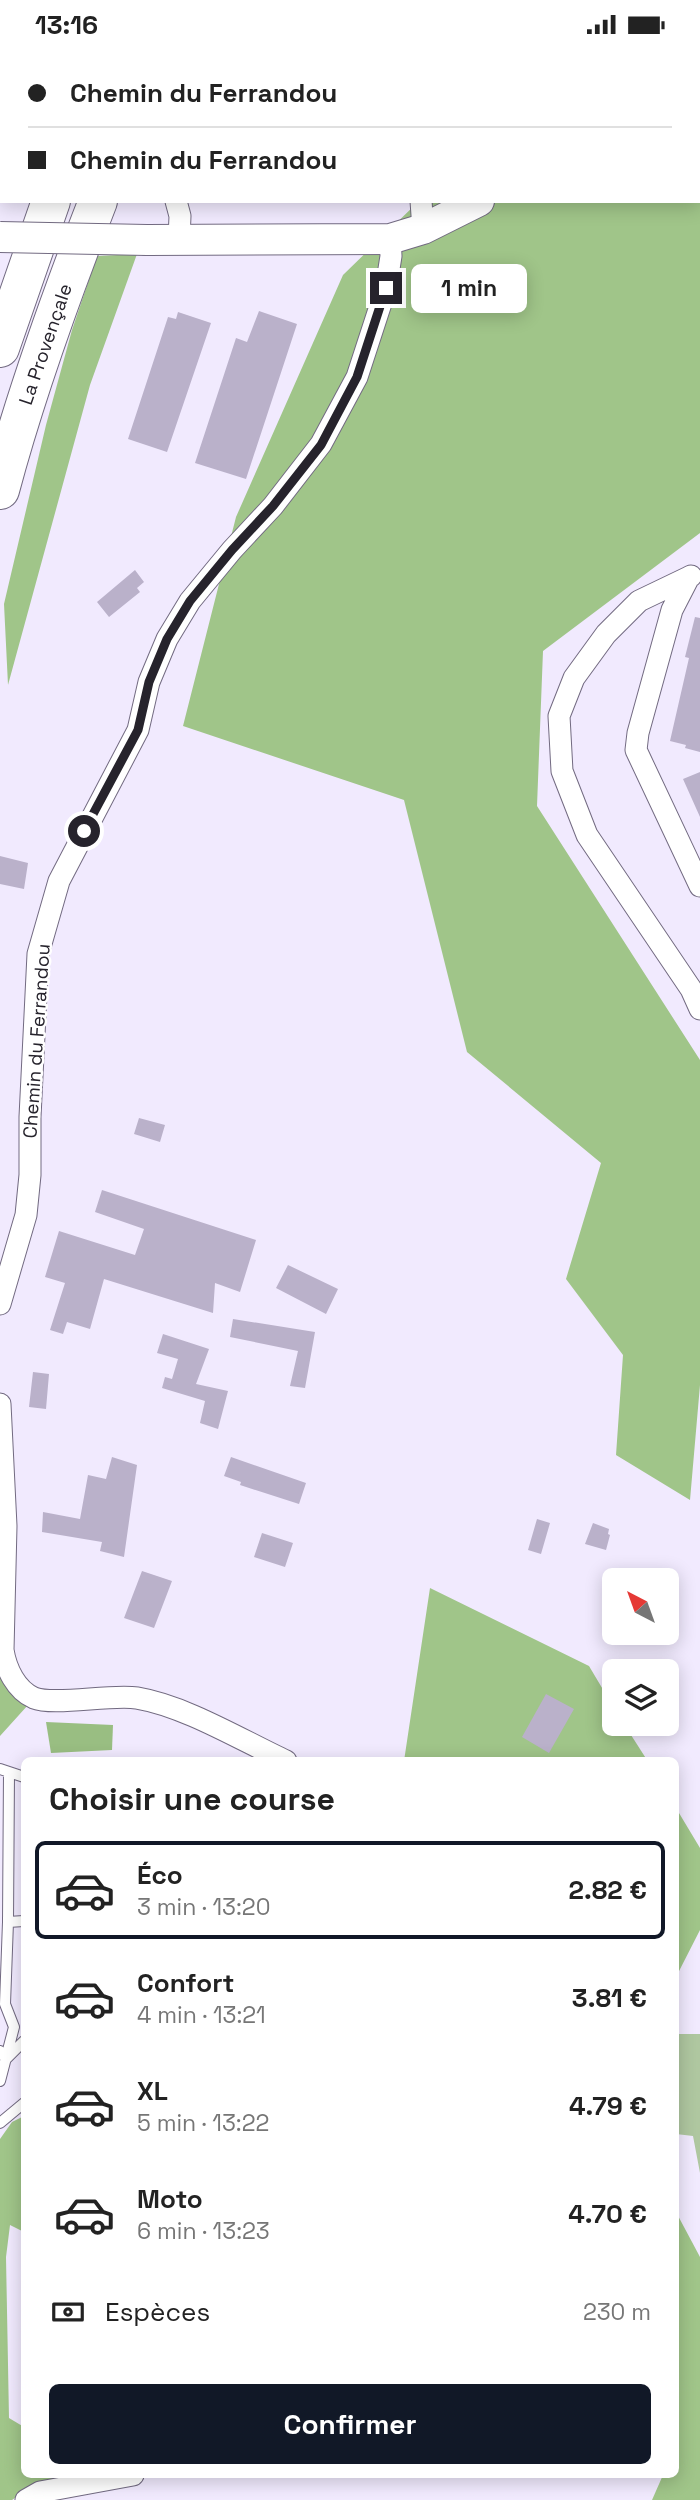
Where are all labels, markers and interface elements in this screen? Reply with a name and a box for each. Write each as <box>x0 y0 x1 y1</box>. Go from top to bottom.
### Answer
text: 13:16 <box>35 8 98 42</box>
text: Chemin du Ferrandou <box>70 76 337 110</box>
text: Chemin du Ferrandou <box>70 143 337 177</box>
callout: 1 min <box>410 264 526 313</box>
route end <box>370 272 402 304</box>
text: 1 min <box>441 273 497 303</box>
street label: La Provençale <box>13 280 78 408</box>
route start <box>68 815 100 847</box>
street label: Chemin du Ferrandou <box>17 943 56 1139</box>
north arrow <box>602 1568 679 1645</box>
map controls <box>602 1568 679 1736</box>
button: layers <box>602 1659 679 1736</box>
text: Choisir une course <box>49 1779 335 1819</box>
text: Éco <box>137 1858 183 1892</box>
icon: car <box>53 1859 116 1922</box>
text: 2.82 € <box>569 1873 647 1907</box>
text: 3 min · 13:20 <box>137 1892 270 1922</box>
text: Confort <box>137 1966 234 2000</box>
icon: car <box>53 1967 116 2030</box>
text: 3.81 € <box>572 1981 647 2015</box>
text: 4 min · 13:21 <box>137 2000 266 2030</box>
text: XL <box>137 2074 168 2108</box>
icon: car <box>53 2075 116 2138</box>
text: 4.79 € <box>569 2089 647 2123</box>
text: 5 min · 13:22 <box>137 2108 269 2138</box>
text: Moto <box>137 2182 203 2216</box>
icon: car <box>53 2183 116 2246</box>
text: 4.70 € <box>568 2197 647 2231</box>
text: 6 min · 13:23 <box>137 2216 270 2246</box>
icon: cash <box>49 2293 87 2331</box>
text: Espèces <box>105 2295 210 2329</box>
text: 230 m <box>583 2297 651 2327</box>
button: Confirmer <box>49 2384 651 2464</box>

